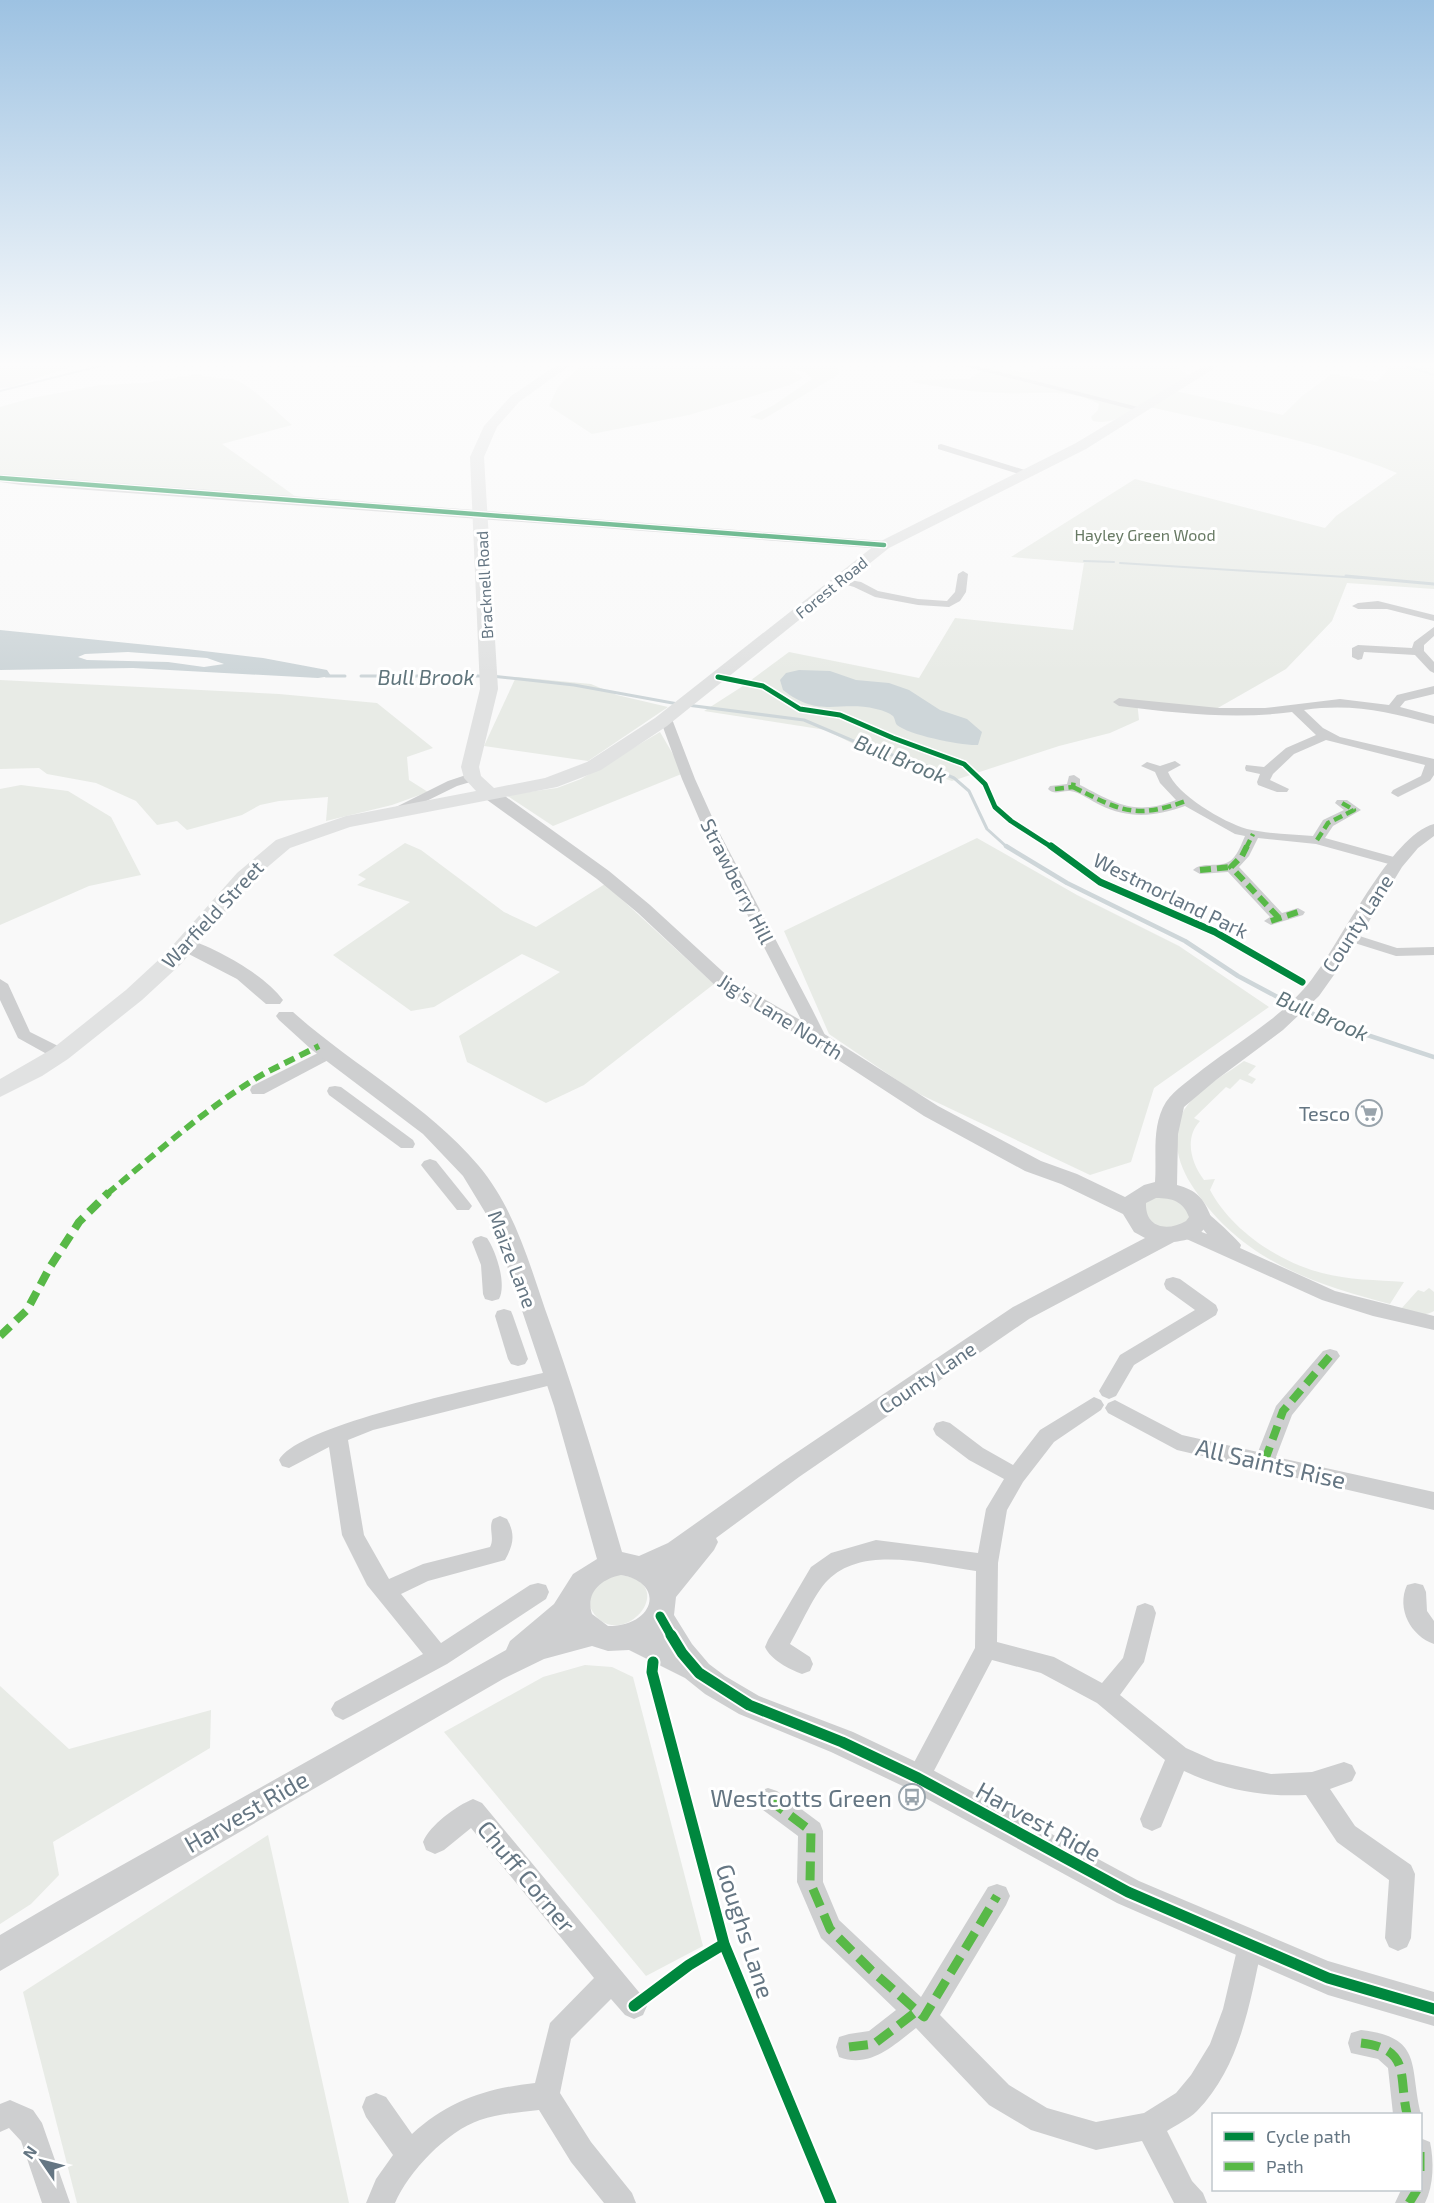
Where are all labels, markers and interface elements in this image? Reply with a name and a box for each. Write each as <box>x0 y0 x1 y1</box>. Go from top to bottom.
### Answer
park label: Hayley Green Wood <box>1074 525 1216 544</box>
street label: Bracknell Road <box>472 530 496 640</box>
street label: Forest Road <box>791 552 871 622</box>
water label: Bull Brook <box>377 664 475 689</box>
water label: Bull Brook <box>851 728 951 788</box>
street label: Strawberry Hill <box>696 814 780 948</box>
street label: Westmorland Park <box>1090 847 1252 943</box>
street label: Warfield Street <box>156 855 268 973</box>
street label: County Lane <box>1317 870 1397 976</box>
street label: Jig's Lane North <box>714 968 848 1064</box>
water label: Bull Brook <box>1273 985 1373 1045</box>
supermarket icon: Tesco <box>1354 1098 1384 1128</box>
place label: Tesco <box>1299 1101 1350 1125</box>
street label: Maize Lane <box>483 1207 543 1311</box>
street label: County Lane <box>874 1336 980 1418</box>
street label: All Saints Rise <box>1193 1432 1349 1494</box>
street label: Harvest Ride <box>179 1764 313 1858</box>
street label: Harvest Ride <box>971 1775 1107 1867</box>
bus stop icon: Westcotts Green <box>897 1782 927 1812</box>
place label: Westcotts Green <box>710 1783 892 1812</box>
street label: Chuff Corner <box>472 1814 582 1938</box>
street label: Goughs Lane <box>711 1860 781 2002</box>
legend <box>1212 2113 1422 2191</box>
text: Cycle path <box>1266 2125 1351 2147</box>
north arrow <box>12 2131 72 2191</box>
text: N <box>18 2142 40 2162</box>
text: Path <box>1266 2155 1304 2177</box>

